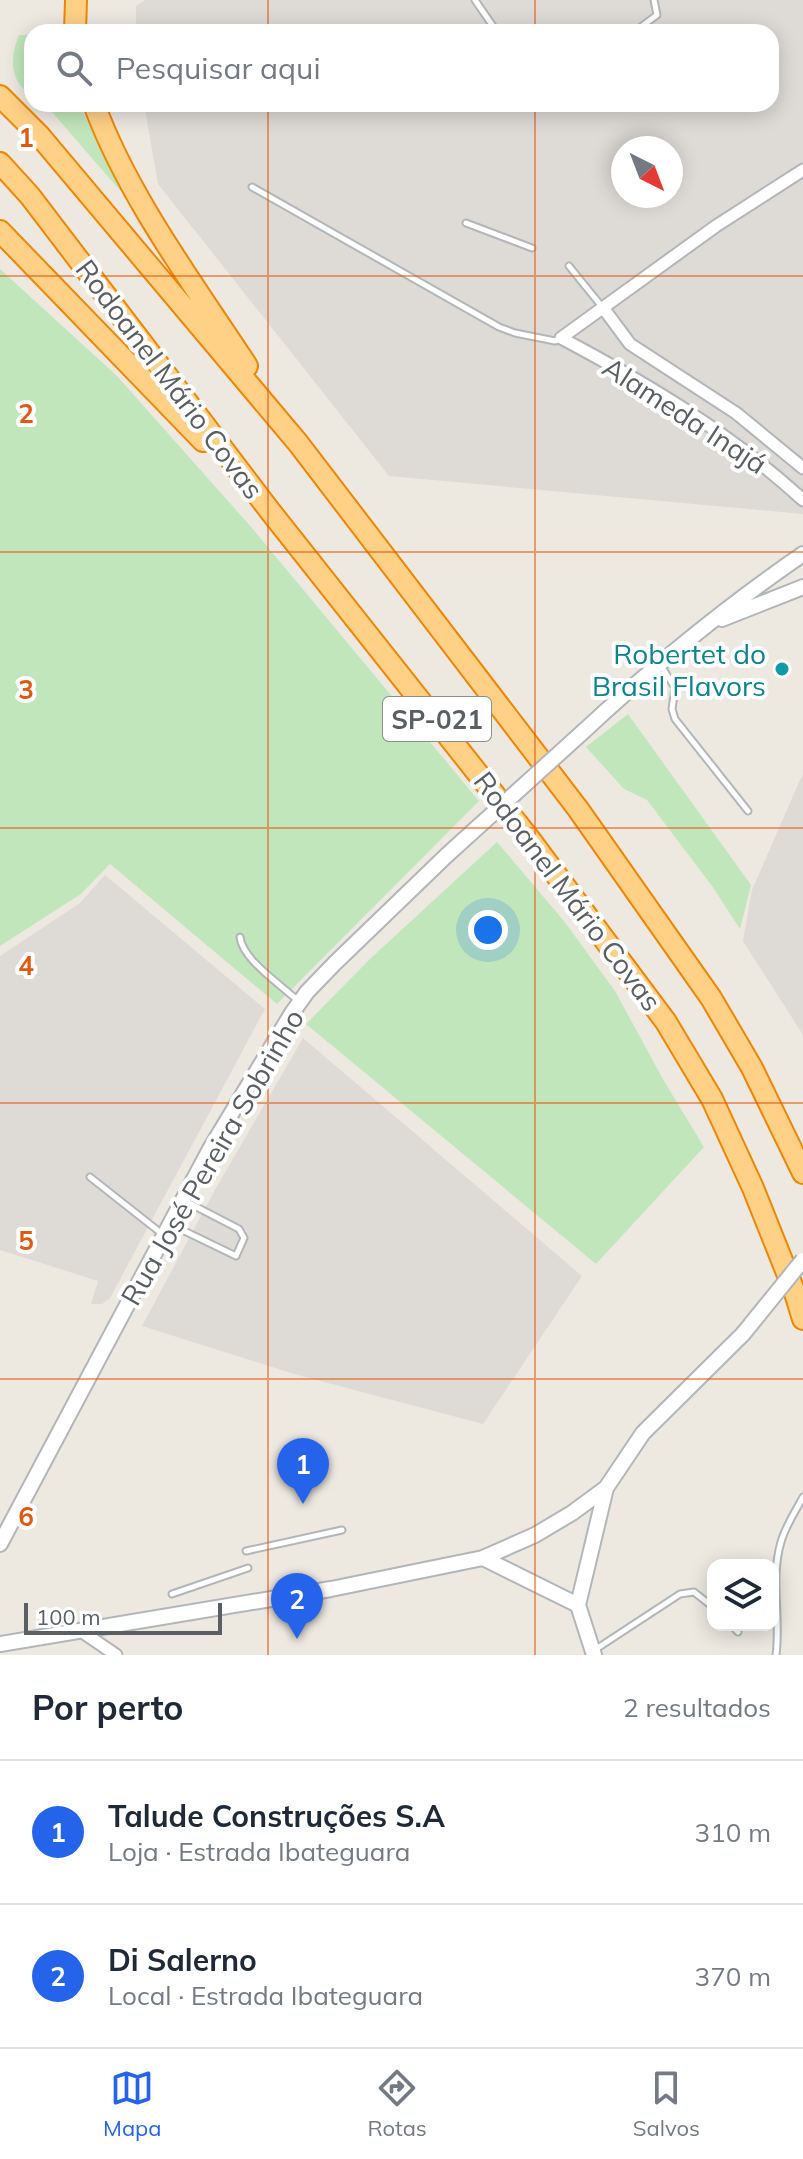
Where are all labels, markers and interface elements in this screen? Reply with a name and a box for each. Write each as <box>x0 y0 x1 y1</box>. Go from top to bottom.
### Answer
search box <box>24 24 779 112</box>
icon: search <box>52 46 96 90</box>
text: Pesquisar aqui <box>116 49 321 87</box>
text: 1 <box>18 121 34 154</box>
north arrow <box>611 136 683 208</box>
street label: Rodoanel Mário Covas <box>69 252 271 506</box>
street label: Alameda Inajá <box>596 349 774 481</box>
text: 2 <box>18 397 34 430</box>
place label: Robertet do Brasil Flavors <box>592 636 766 703</box>
marker: Robertet do Brasil Flavors <box>773 660 791 678</box>
text: 3 <box>18 673 34 706</box>
road number: SP-021 <box>383 697 491 741</box>
street label: Rodoanel Mário Covas <box>467 764 669 1018</box>
your location <box>468 910 508 950</box>
text: 4 <box>18 949 34 982</box>
street label: Rua José Pereira Sobrinho <box>113 1003 311 1311</box>
text: 5 <box>18 1224 34 1257</box>
pin: 1 <box>277 1438 329 1504</box>
text: 6 <box>18 1500 34 1533</box>
map controls <box>707 1559 779 1631</box>
button: layers <box>707 1559 779 1631</box>
pin: 2 <box>271 1573 323 1639</box>
scale bar <box>24 1599 222 1635</box>
text: 100 m <box>36 1603 101 1631</box>
text: Por perto <box>32 1686 183 1729</box>
text: 2 resultados <box>623 1691 771 1724</box>
text: Talude Construções S.A <box>108 1797 445 1835</box>
text: 1 <box>50 1816 66 1849</box>
text: 310 m <box>695 1816 771 1849</box>
text: Loja · Estrada Ibateguara <box>108 1835 410 1868</box>
text: Di Salerno <box>108 1941 257 1979</box>
text: 2 <box>50 1960 66 1993</box>
text: 370 m <box>695 1960 771 1993</box>
text: Local · Estrada Ibateguara <box>108 1979 423 2012</box>
tab: Mapa <box>103 2066 162 2142</box>
tab: Rotas <box>368 2066 427 2142</box>
tab: Salvos <box>633 2066 700 2142</box>

